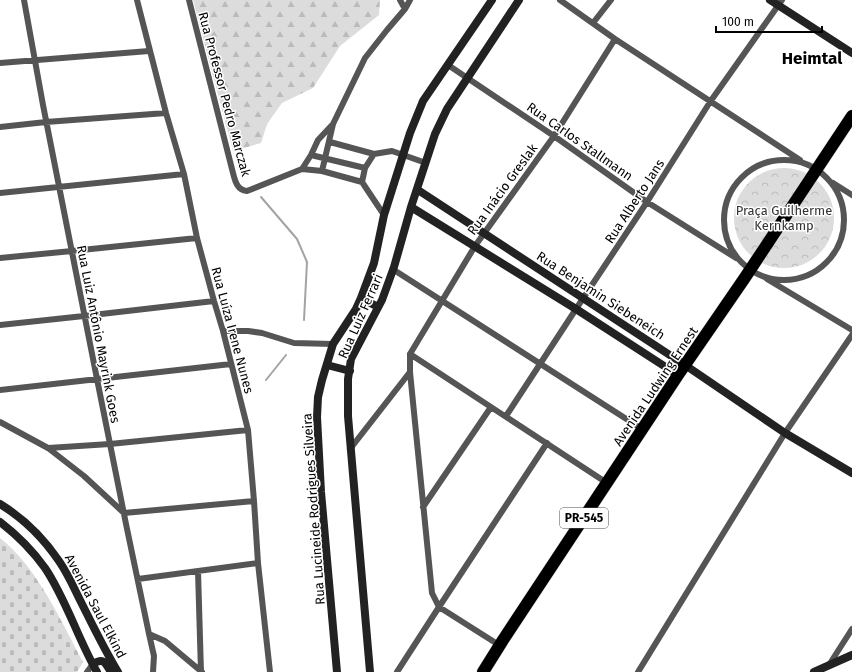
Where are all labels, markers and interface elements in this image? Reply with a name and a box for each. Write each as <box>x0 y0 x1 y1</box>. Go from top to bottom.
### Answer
scale bar <box>716 8 822 34</box>
street label: Rua Professor Pedro Marczak <box>195 10 254 178</box>
text: 100 m <box>722 15 754 29</box>
district label: Heimtal <box>782 48 843 69</box>
street label: Rua Carlos Stallmann <box>524 99 636 184</box>
street label: Rua Inácio Greslak <box>464 141 541 238</box>
street label: Rua Alberto Jans <box>602 156 667 246</box>
park label: Praça Guilherme Kernkamp <box>736 203 832 233</box>
street label: Rua Luiz Antônio Mayrink Goes <box>74 244 123 424</box>
street label: Rua Benjamin Siebeneich <box>534 248 668 343</box>
street label: Rua Luíza Irene Nunes <box>208 265 257 395</box>
street label: Rua Luiz Ferrari <box>335 272 386 361</box>
street label: Avenida Ludwing Ernest <box>610 324 701 449</box>
street label: Rua Lucineide Rodrigues Silveira <box>299 413 328 605</box>
road number: PR-545 <box>560 508 608 528</box>
street label: Avenida Saul Elkind <box>62 552 129 661</box>

